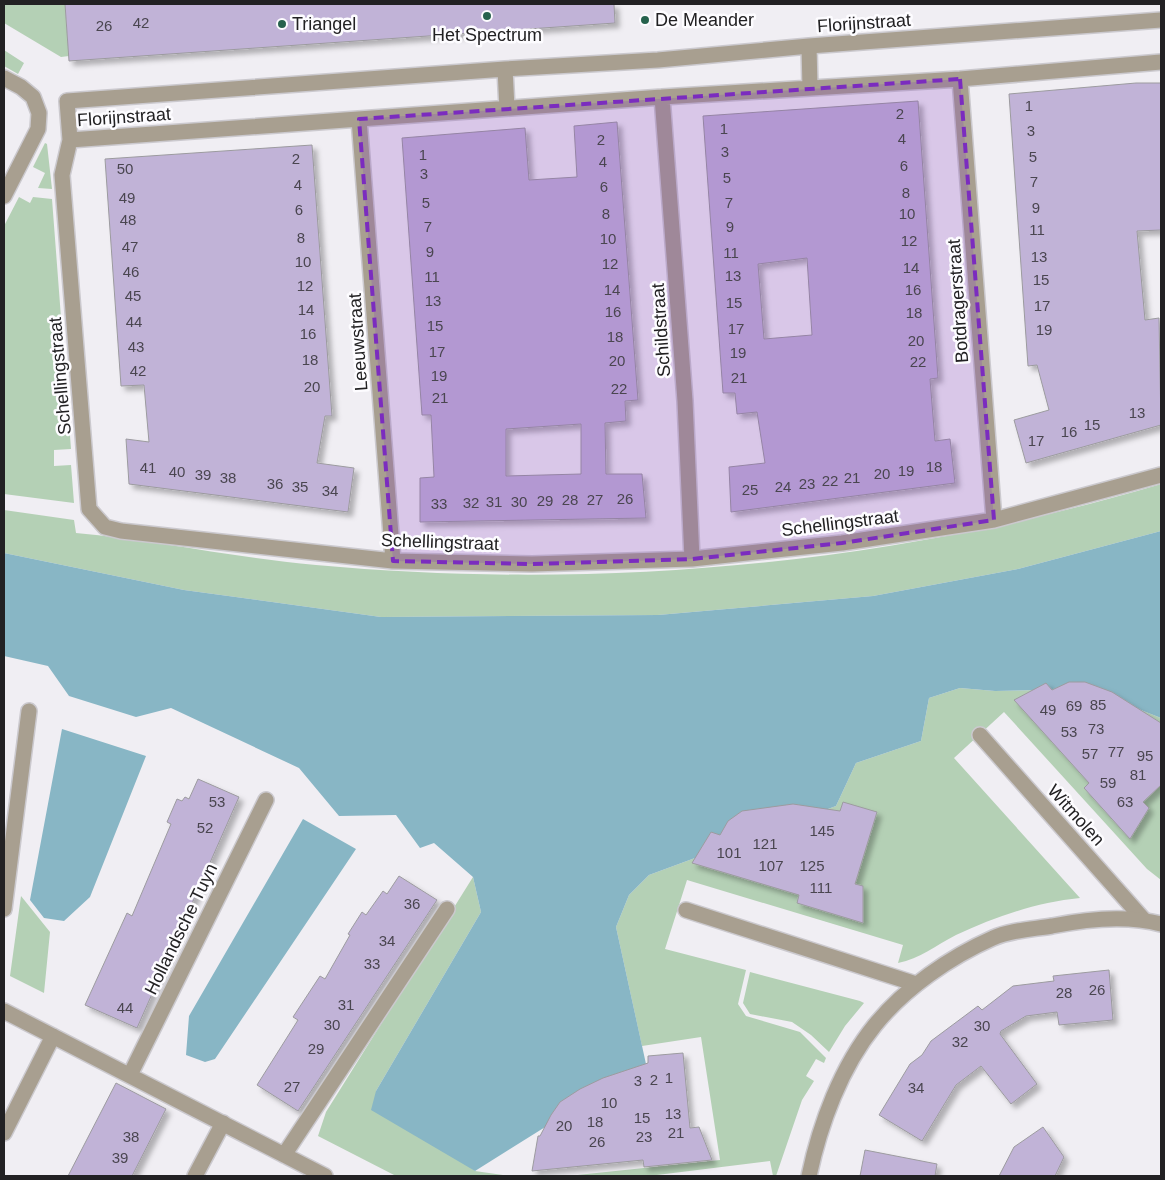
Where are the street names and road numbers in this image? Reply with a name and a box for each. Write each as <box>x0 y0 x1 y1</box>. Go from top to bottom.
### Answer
street label: Florijnstraat <box>816 10 912 36</box>
street label: Florijnstraat <box>76 104 172 130</box>
street label: Botdragerstraat <box>944 238 972 364</box>
street label: Schildstraat <box>648 282 674 378</box>
street label: Leeuwstraat <box>345 292 371 392</box>
street label: Schellingstraat <box>45 316 75 436</box>
street label: Schellingstraat <box>780 506 900 540</box>
street label: Schellingstraat <box>381 530 499 554</box>
street label: Witmolen <box>1043 780 1109 850</box>
street label: Hollandsche Tuyn <box>141 860 221 998</box>

